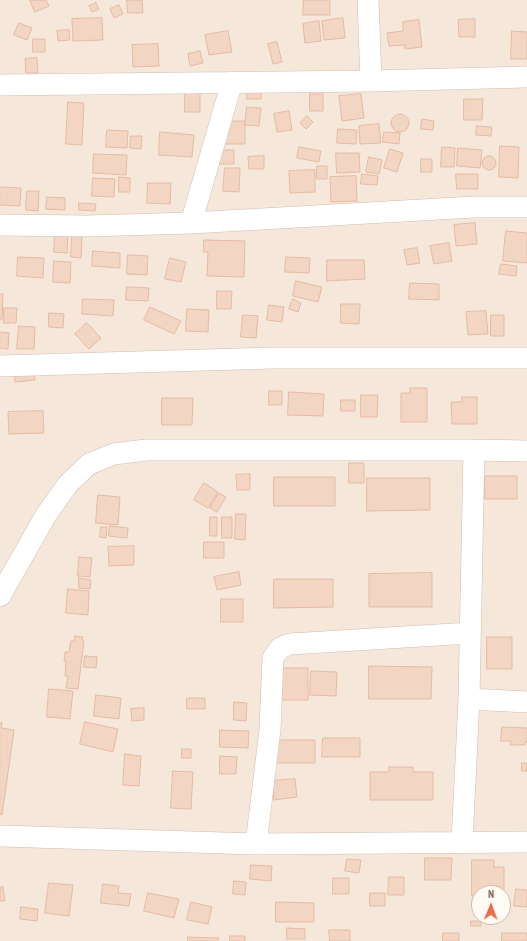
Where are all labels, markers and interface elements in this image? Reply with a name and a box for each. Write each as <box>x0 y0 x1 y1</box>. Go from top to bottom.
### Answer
north arrow <box>471 885 511 925</box>
text: N <box>488 887 494 901</box>

